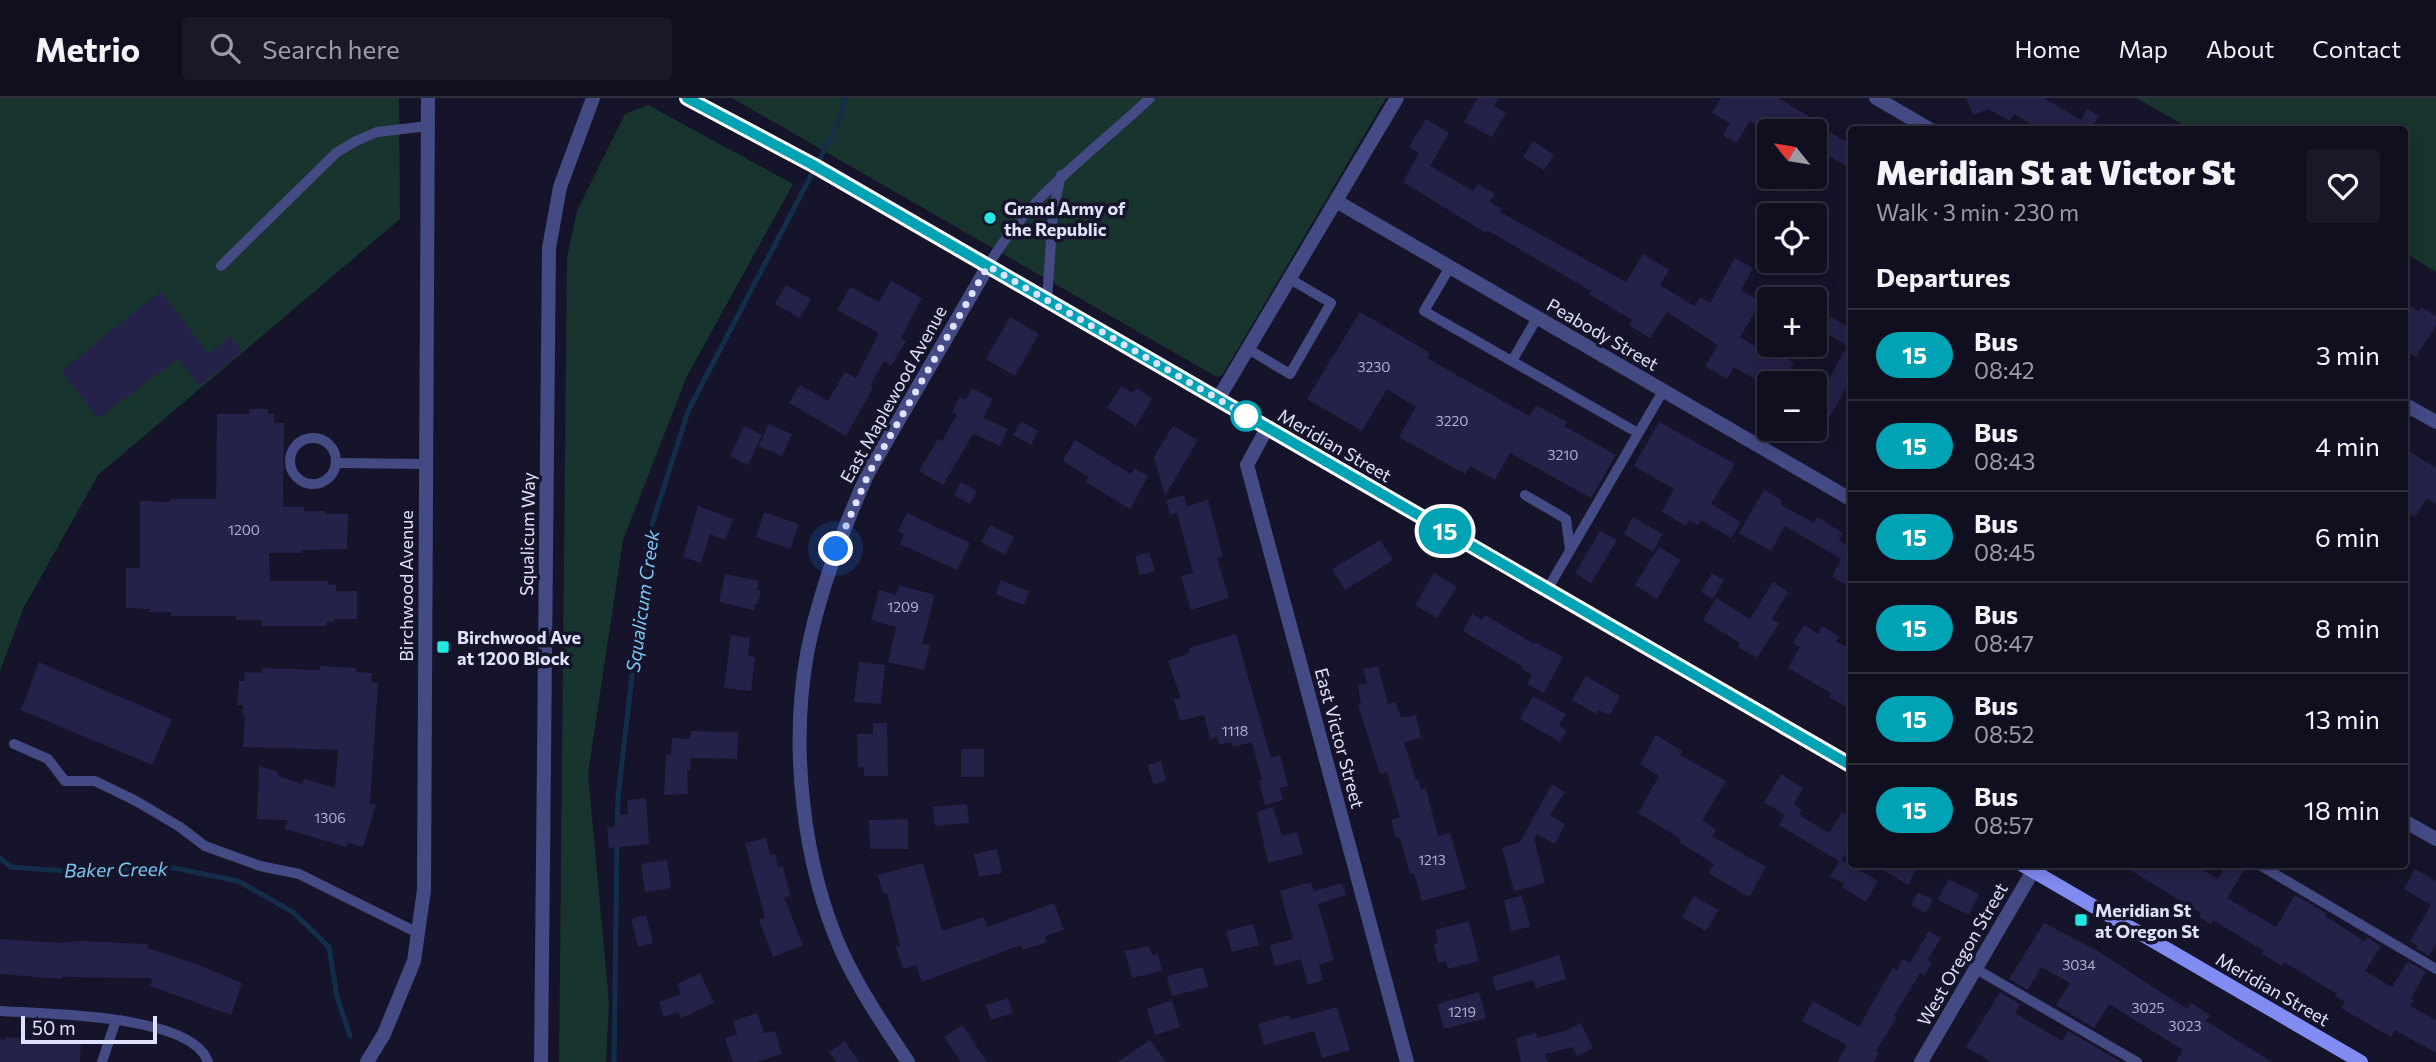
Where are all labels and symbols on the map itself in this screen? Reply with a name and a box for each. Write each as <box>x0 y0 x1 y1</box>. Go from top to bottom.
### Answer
north arrow <box>1757 119 1827 189</box>
place label: Grand Army of the Republic <box>1004 197 1126 240</box>
marker: Grand Army of the Republic <box>982 210 998 226</box>
street label: Peabody Street <box>1543 293 1663 375</box>
street label: East Maplewood Avenue <box>835 301 951 487</box>
house number: 3230 <box>1358 358 1390 375</box>
unlabelled marker <box>1231 401 1261 431</box>
street label: Meridian Street <box>1274 404 1396 486</box>
house number: 3220 <box>1436 412 1468 429</box>
house number: 3210 <box>1548 446 1578 463</box>
street label: Squalicum Way <box>515 472 539 596</box>
line badge: 15 <box>1414 508 1476 554</box>
street label: Birchwood Avenue <box>395 510 417 662</box>
house number: 1200 <box>228 521 260 538</box>
water label: Squalicum Creek <box>621 528 663 674</box>
your location <box>818 531 853 566</box>
house number: 1209 <box>887 598 919 615</box>
place label: Birchwood Ave at 1200 Block <box>457 626 581 669</box>
marker: Birchwood Ave at 1200 Block <box>435 639 451 655</box>
street label: East Victor Street <box>1311 665 1369 811</box>
house number: 1118 <box>1222 722 1248 739</box>
house number: 1306 <box>314 809 346 826</box>
house number: 1213 <box>1418 851 1446 868</box>
water label: Baker Creek <box>64 857 169 881</box>
street label: West Oregon Street <box>1912 879 2012 1029</box>
place label: Meridian St at Oregon St <box>2095 899 2200 942</box>
marker: Meridian St at Oregon St <box>2073 912 2089 928</box>
street label: Meridian Street <box>2212 948 2334 1030</box>
house number: 3034 <box>2062 956 2096 973</box>
house number: 3025 <box>2132 999 2164 1016</box>
house number: 1219 <box>1448 1003 1476 1020</box>
scale bar <box>21 1013 158 1045</box>
house number: 3023 <box>2169 1017 2201 1034</box>

